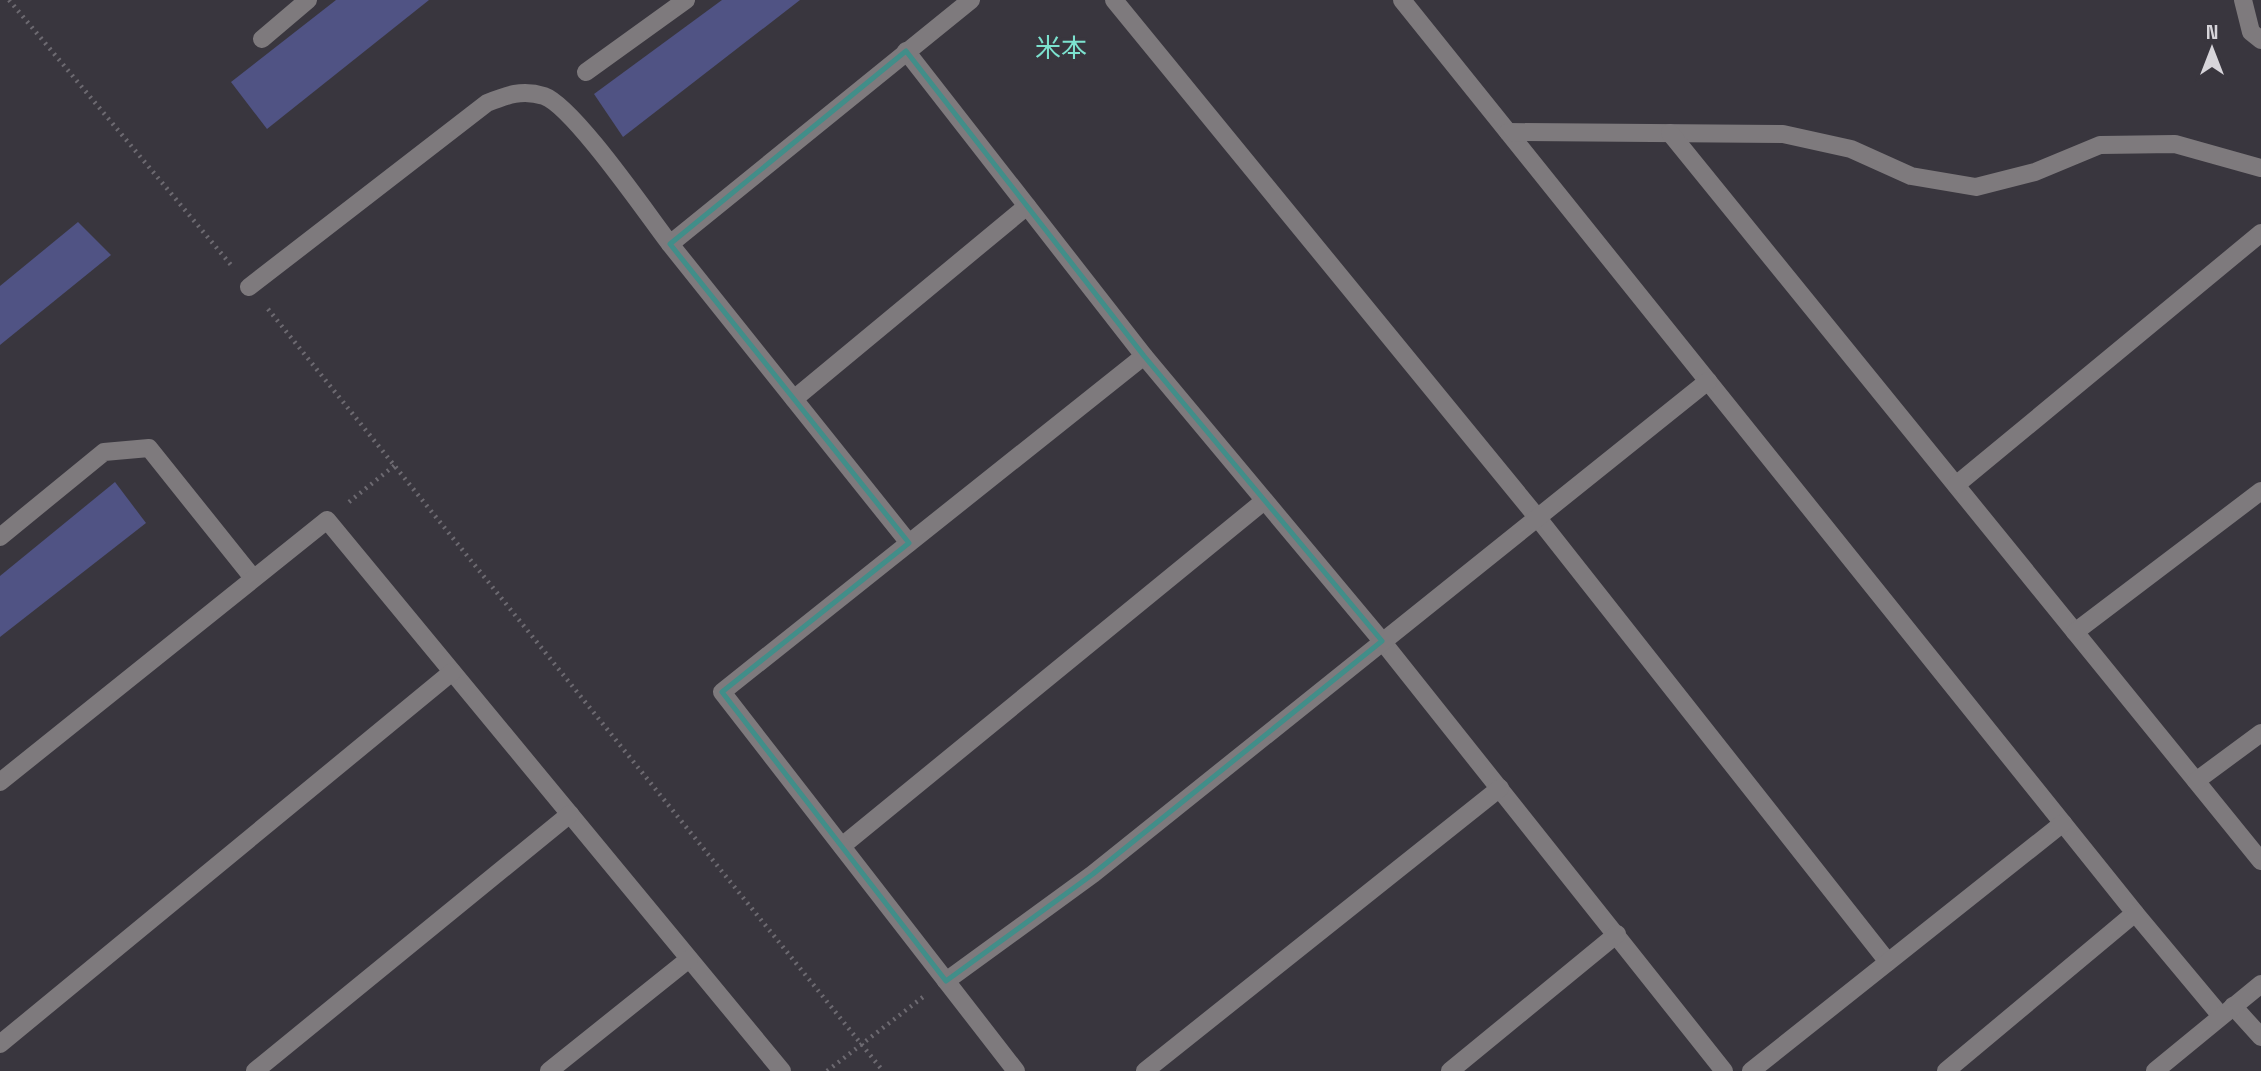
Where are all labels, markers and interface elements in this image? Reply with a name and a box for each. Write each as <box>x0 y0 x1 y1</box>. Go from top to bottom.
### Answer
north arrow <box>2177 14 2247 84</box>
text: N <box>2206 20 2218 45</box>
district label: 米本 <box>1035 31 1087 65</box>

